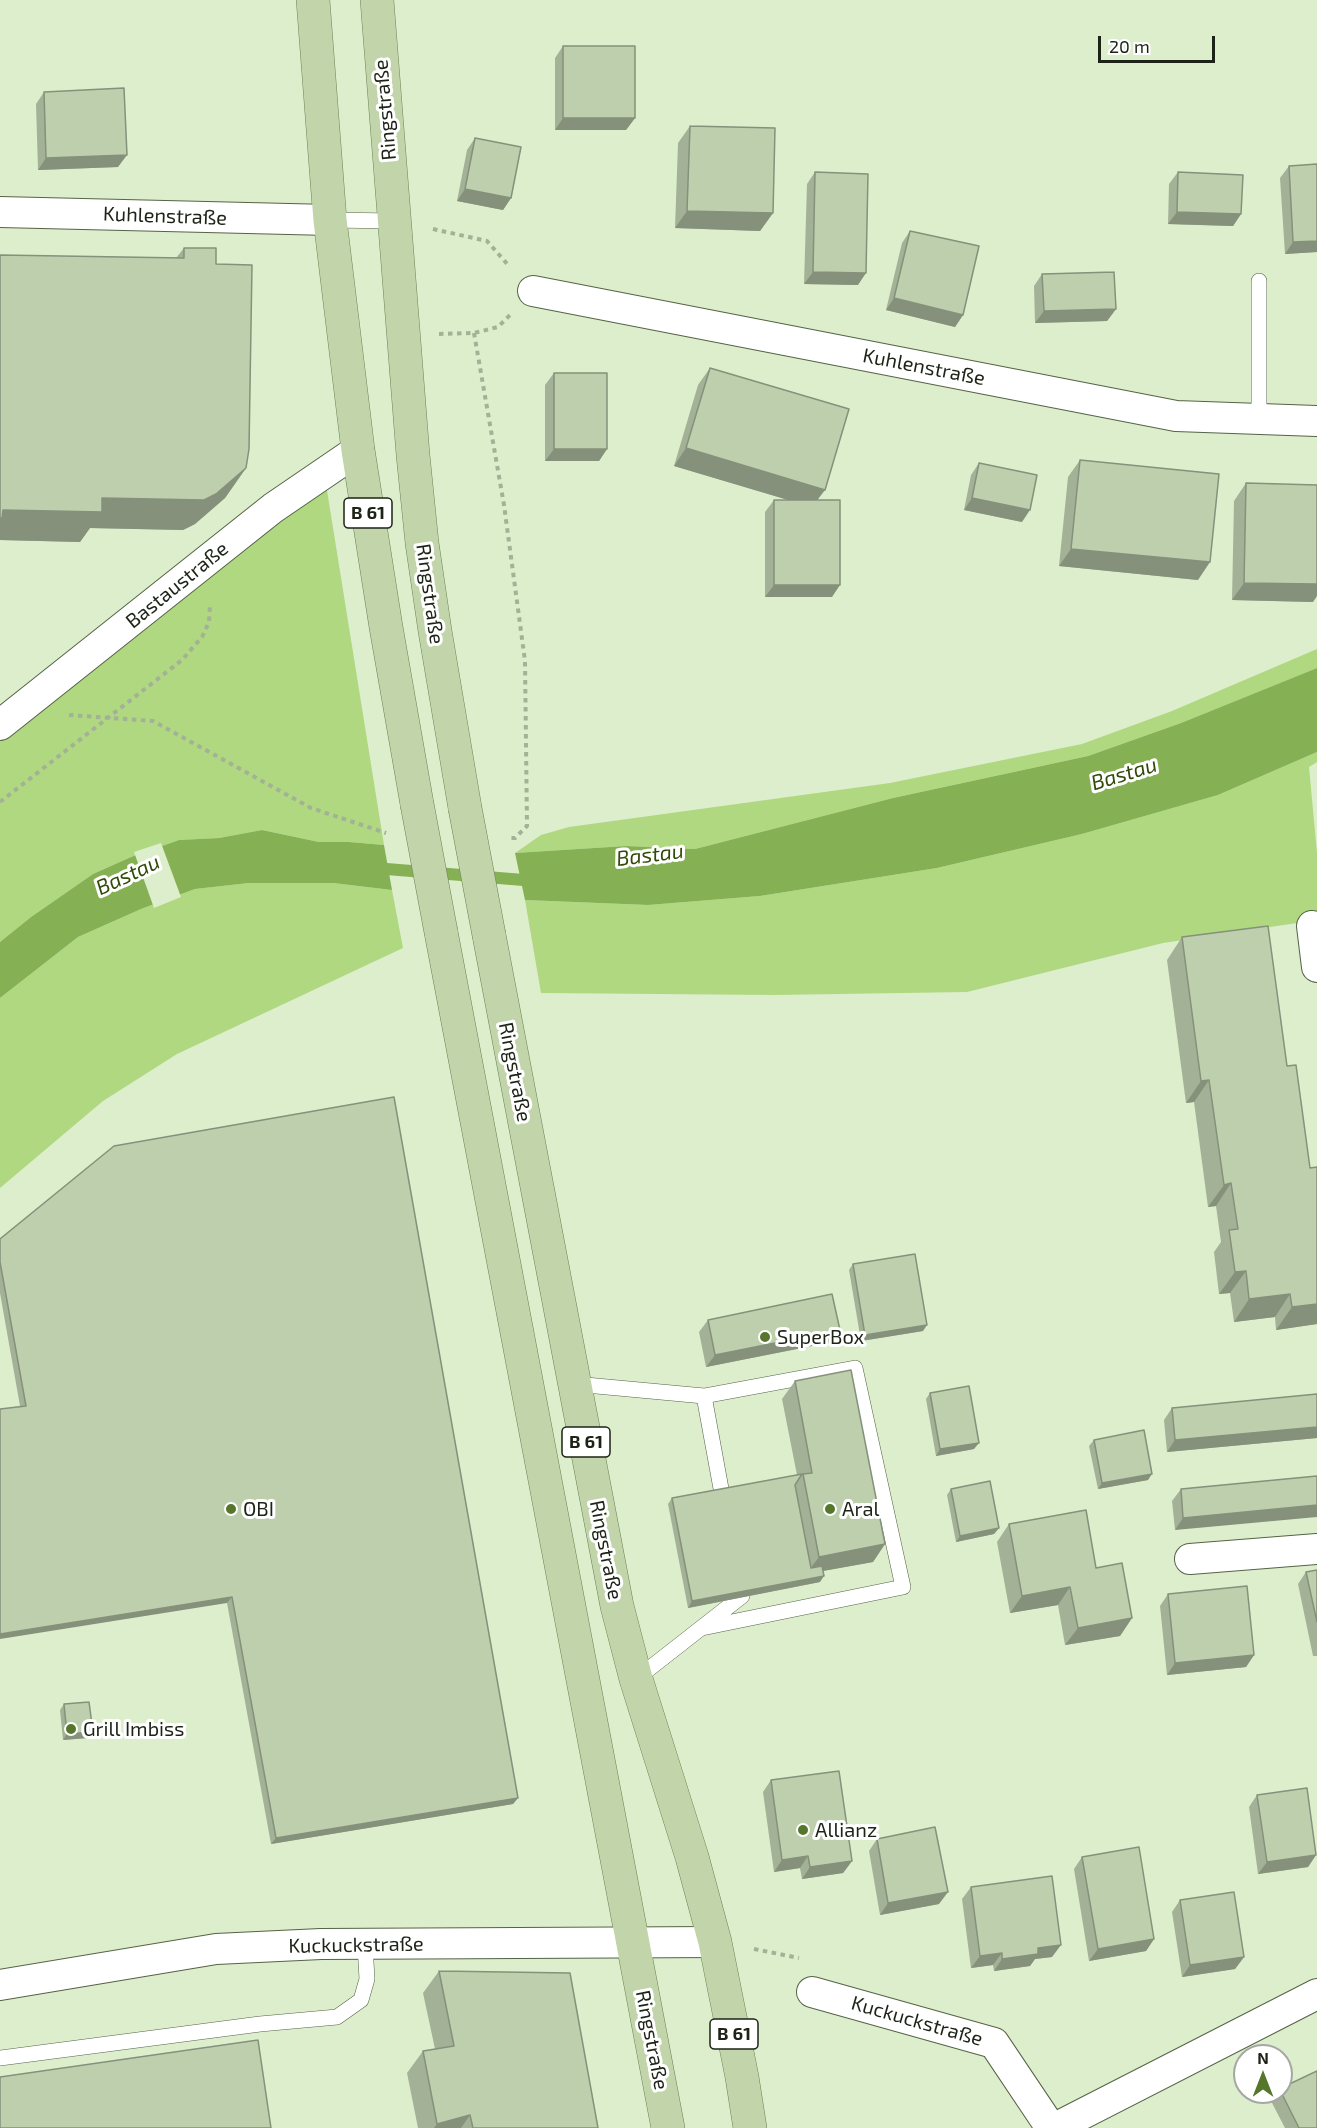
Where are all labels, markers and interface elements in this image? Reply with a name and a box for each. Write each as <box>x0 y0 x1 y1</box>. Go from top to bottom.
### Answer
scale bar <box>1101 24 1218 62</box>
text: 20 m <box>1109 35 1150 57</box>
street label: Ringstraße <box>369 59 401 161</box>
street label: Kuhlenstraße <box>103 202 227 230</box>
street label: Kuhlenstraße <box>861 343 987 391</box>
road number: B 61 <box>344 498 392 528</box>
street label: Bastaustraße <box>121 536 233 634</box>
street label: Ringstraße <box>411 542 449 646</box>
water label: Bastau <box>1088 752 1160 796</box>
water label: Bastau <box>615 838 685 872</box>
water label: Bastau <box>92 849 164 901</box>
street label: Ringstraße <box>494 1020 536 1124</box>
place label: SuperBox <box>777 1325 864 1349</box>
marker: SuperBox <box>758 1330 772 1344</box>
road number: B 61 <box>562 1427 610 1457</box>
place label: OBI <box>243 1497 274 1521</box>
place label: Aral <box>842 1497 879 1521</box>
street label: Ringstraße <box>585 1498 627 1602</box>
marker: OBI <box>224 1502 238 1516</box>
marker: Aral <box>823 1502 837 1516</box>
place label: Grill Imbiss <box>83 1717 184 1741</box>
marker: Grill Imbiss <box>64 1722 78 1736</box>
place label: Allianz <box>815 1818 877 1842</box>
marker: Allianz <box>796 1823 810 1837</box>
street label: Kuckuckstraße <box>288 1932 424 1958</box>
street label: Ringstraße <box>631 1988 673 2092</box>
street label: Kuckuckstraße <box>849 1991 985 2051</box>
road number: B 61 <box>710 2019 758 2049</box>
north arrow <box>1233 2044 1293 2104</box>
text: N <box>1257 2048 1269 2067</box>

